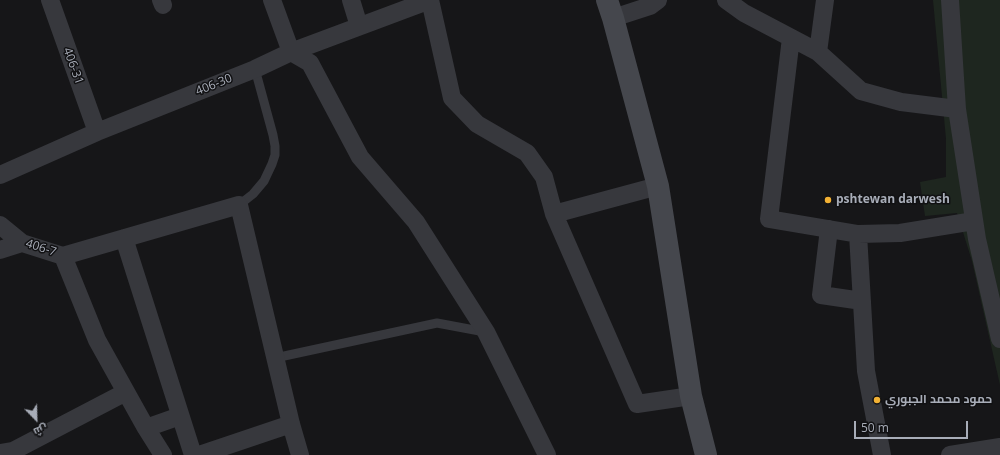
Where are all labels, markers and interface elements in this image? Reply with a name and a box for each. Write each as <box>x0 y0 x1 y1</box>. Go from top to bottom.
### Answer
street label: 406-31 <box>60 46 86 86</box>
street label: 406-30 <box>194 71 234 99</box>
place label: pshtewan darwesh <box>836 193 950 207</box>
marker: pshtewan darwesh <box>823 195 833 205</box>
street label: 406-7 <box>24 236 58 260</box>
place label: حمود محمد الجبوري <box>885 393 992 407</box>
marker: حمود محمد الجبوري <box>872 395 882 405</box>
north arrow <box>16 399 56 439</box>
scale bar <box>856 413 970 439</box>
text: 50 m <box>861 419 889 436</box>
text: ش <box>31 421 50 440</box>

